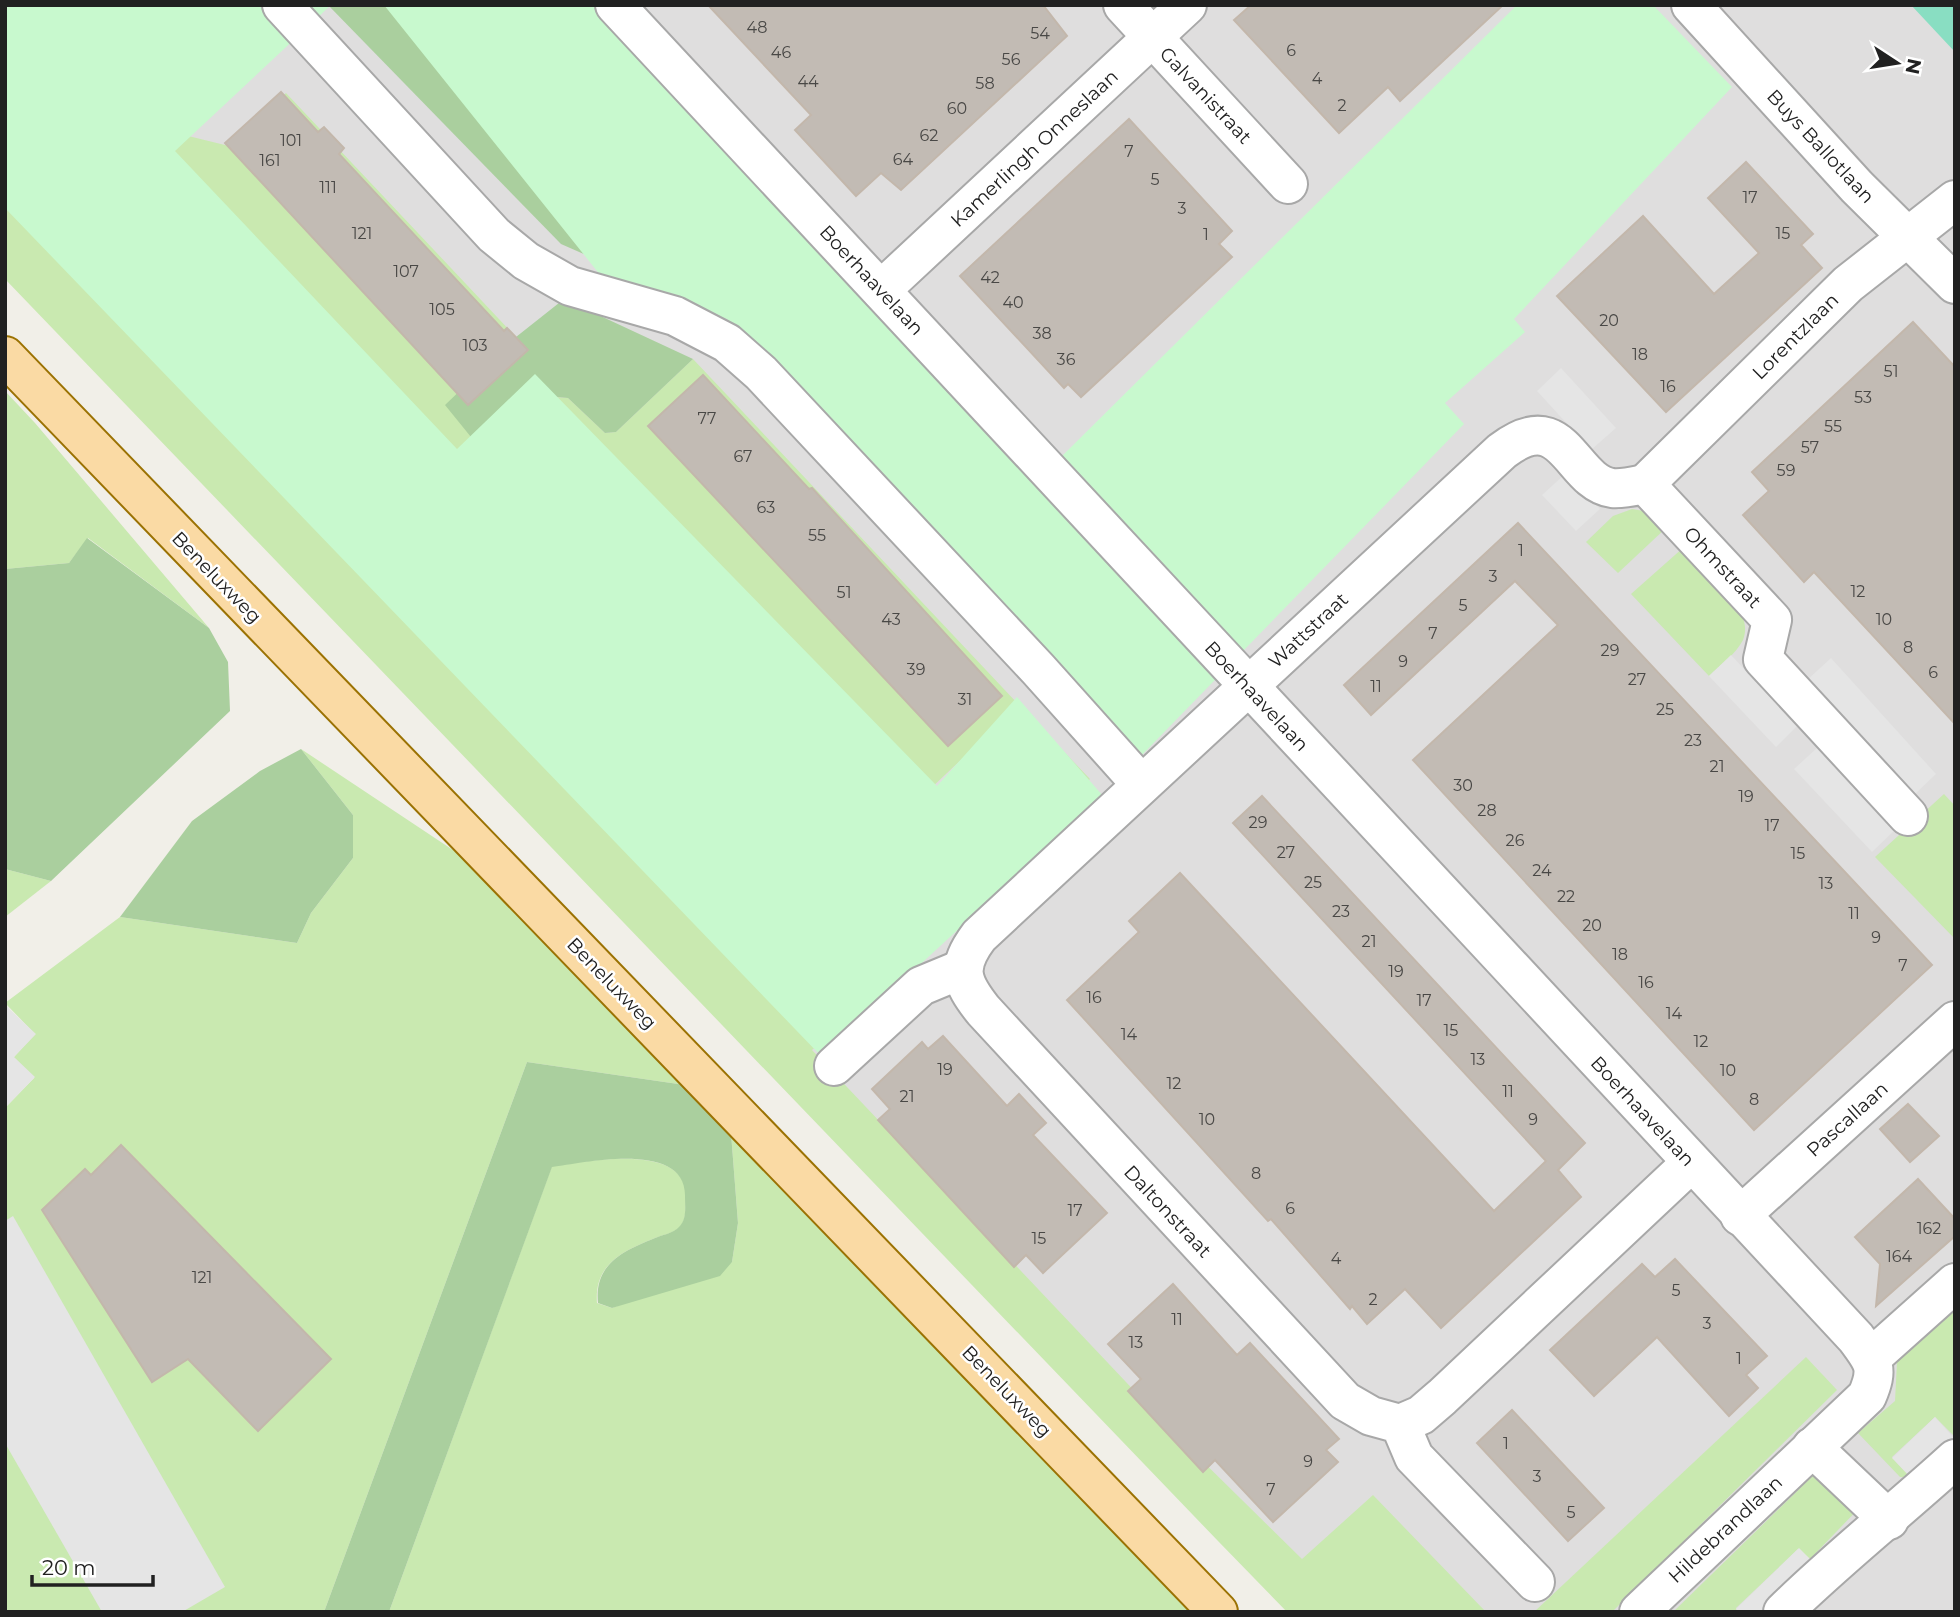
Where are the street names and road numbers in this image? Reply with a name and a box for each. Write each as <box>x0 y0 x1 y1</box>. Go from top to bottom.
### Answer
street label: Galvanistraat <box>1155 42 1257 149</box>
street label: Kamerlingh Onneslaan <box>946 65 1123 232</box>
street label: Buys Ballotlaan <box>1762 85 1879 208</box>
street label: Boerhaavelaan <box>815 221 929 340</box>
street label: Lorentzlaan <box>1747 288 1843 384</box>
street label: Ohmstraat <box>1679 522 1766 613</box>
street label: Beneluxweg <box>167 527 266 628</box>
street label: Wattstraat <box>1264 588 1353 673</box>
street label: Boerhaavelaan <box>1200 637 1314 756</box>
street label: Beneluxweg <box>562 933 661 1034</box>
street label: Boerhaavelaan <box>1586 1052 1700 1171</box>
street label: Pascallaan <box>1802 1077 1893 1162</box>
street label: Daltonstraat <box>1119 1160 1216 1263</box>
street label: Beneluxweg <box>957 1341 1056 1442</box>
street label: Hildebrandlaan <box>1664 1471 1787 1588</box>

